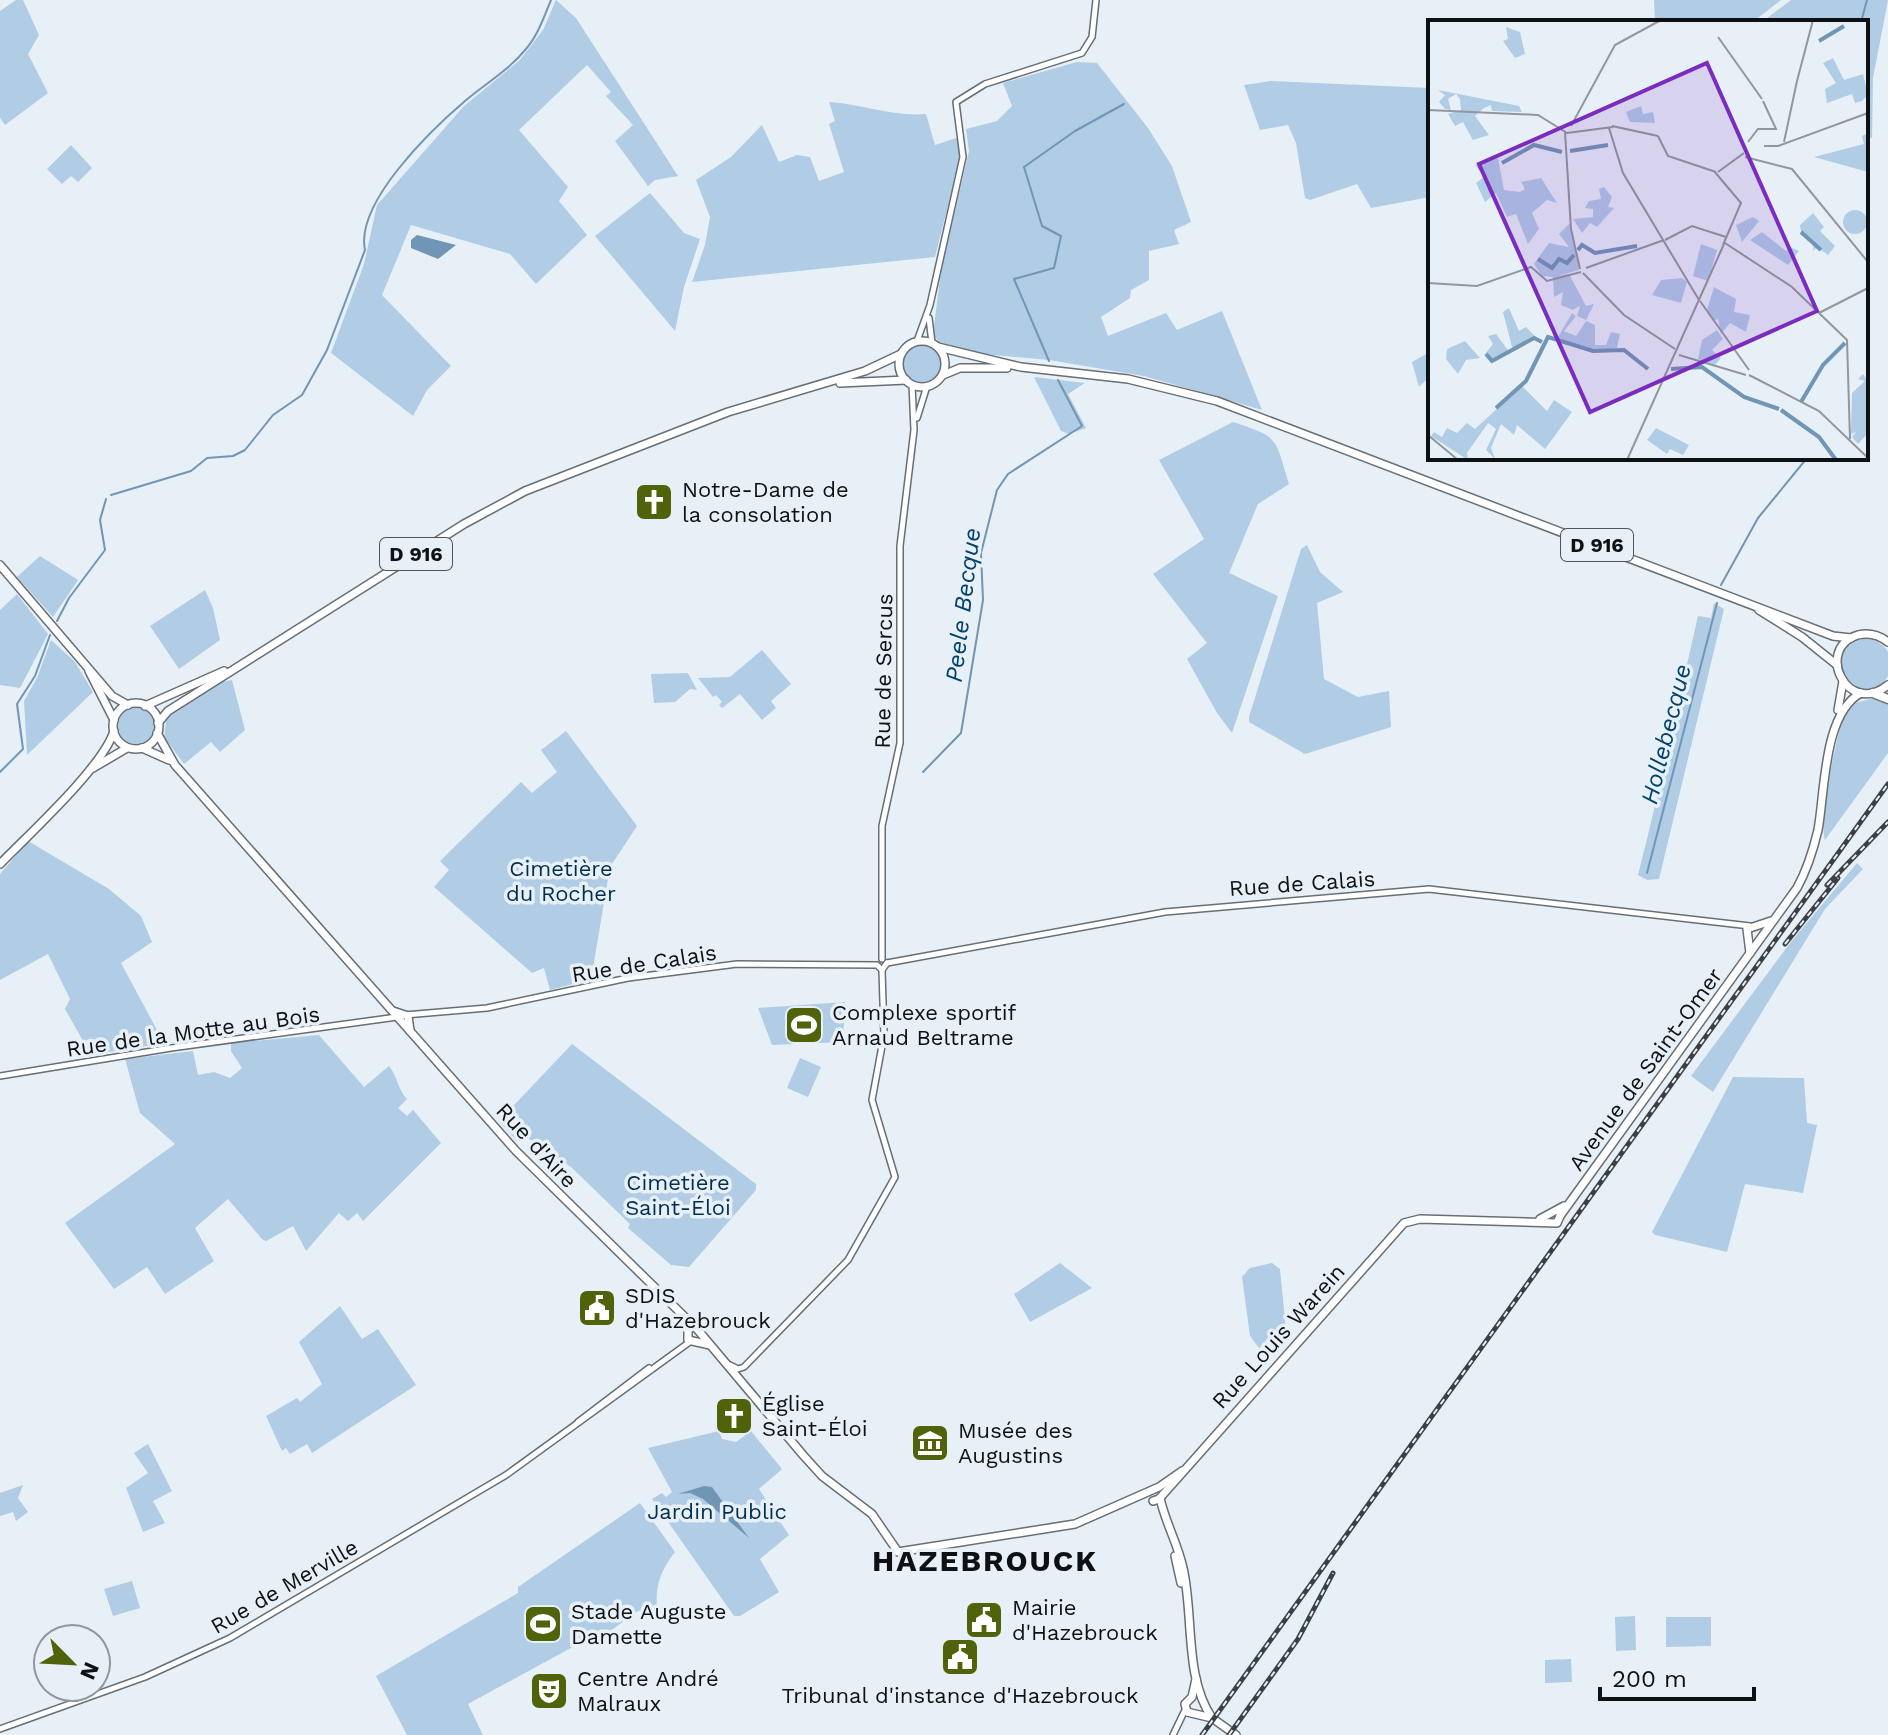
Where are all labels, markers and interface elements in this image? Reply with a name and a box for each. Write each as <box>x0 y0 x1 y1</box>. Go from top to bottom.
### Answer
inset map <box>1428 20 1868 460</box>
place label: Notre-Dame de la consolation <box>682 477 849 527</box>
church icon: Notre-Dame de la consolation <box>633 481 675 523</box>
water label: Peele Becque <box>940 526 986 684</box>
road number: D 916 <box>1561 529 1633 561</box>
road number: D 916 <box>380 538 452 570</box>
street label: Rue de Sercus <box>870 593 897 749</box>
water label: Hollebecque <box>1635 661 1697 807</box>
park label: Cimetière du Rocher <box>506 856 616 906</box>
street label: Rue de Calais <box>1228 866 1376 901</box>
street label: Rue de Calais <box>570 940 718 987</box>
street label: Avenue de Saint-Omer <box>1564 963 1727 1175</box>
place label: Complexe sportif Arnaud Beltrame <box>832 1000 1017 1050</box>
street label: Rue de la Motte au Bois <box>65 1001 321 1062</box>
sports icon: Complexe sportif Arnaud Beltrame <box>783 1004 825 1046</box>
street label: Rue d'Aire <box>491 1098 582 1193</box>
park label: Cimetière Saint-Éloi <box>625 1170 731 1220</box>
street label: Rue Louis Warein <box>1207 1259 1350 1414</box>
place label: SDIS d'Hazebrouck <box>625 1283 771 1333</box>
public building icon: SDIS d'Hazebrouck <box>576 1287 618 1329</box>
place label: Église Saint-Éloi <box>762 1391 868 1441</box>
church icon: Église Saint-Éloi <box>713 1395 755 1437</box>
place label: Musée des Augustins <box>958 1418 1073 1468</box>
museum icon: Musée des Augustins <box>909 1422 951 1464</box>
park label: Jardin Public <box>647 1499 787 1524</box>
street label: Rue de Merville <box>206 1534 362 1639</box>
district label: HAZEBROUCK <box>872 1543 1098 1578</box>
place label: Mairie d'Hazebrouck <box>1012 1595 1158 1645</box>
place label: Stade Auguste Damette <box>571 1599 727 1649</box>
public building icon: Mairie d'Hazebrouck <box>963 1599 1005 1641</box>
sports icon: Stade Auguste Damette <box>522 1603 564 1645</box>
north arrow <box>32 1623 112 1703</box>
public building icon: Tribunal d'instance d'Hazebrouck <box>939 1636 981 1678</box>
scale bar <box>1600 1651 1754 1701</box>
text: N <box>75 1658 105 1683</box>
text: 200 m <box>1612 1665 1687 1693</box>
place label: Centre André Malraux <box>577 1666 719 1716</box>
theatre icon: Centre André Malraux <box>528 1670 570 1712</box>
place label: Tribunal d'instance d'Hazebrouck <box>782 1683 1138 1708</box>

